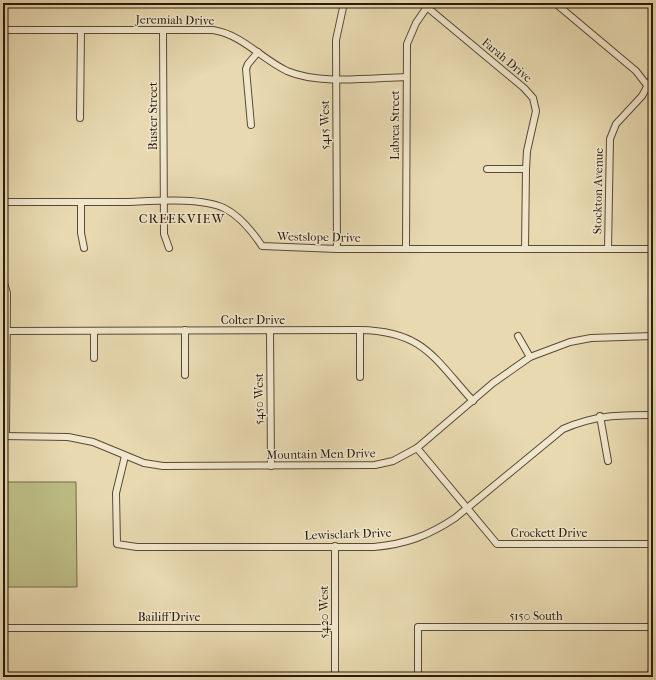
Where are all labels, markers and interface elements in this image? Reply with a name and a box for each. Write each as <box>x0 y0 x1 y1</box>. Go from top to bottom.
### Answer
street label: Jeremiah Drive <box>134 12 215 28</box>
street label: Farah Drive <box>479 35 535 85</box>
street label: Buster Street <box>146 81 160 150</box>
street label: Labrea Street <box>388 89 402 160</box>
street label: 5415 West <box>318 99 332 150</box>
street label: Stockton Avenue <box>590 148 606 234</box>
district label: CREEKVIEW <box>139 211 225 226</box>
street label: Westslope Drive <box>276 229 361 245</box>
street label: Colter Drive <box>221 313 285 327</box>
street label: 5450 West <box>252 372 266 425</box>
street label: Mountain Men Drive <box>266 446 376 462</box>
street label: Lewisclark Drive <box>304 525 392 543</box>
street label: Crockett Drive <box>511 526 587 540</box>
street label: 5420 West <box>317 585 331 639</box>
street label: 5150 South <box>509 609 563 623</box>
street label: Bailiff Drive <box>138 610 200 624</box>

